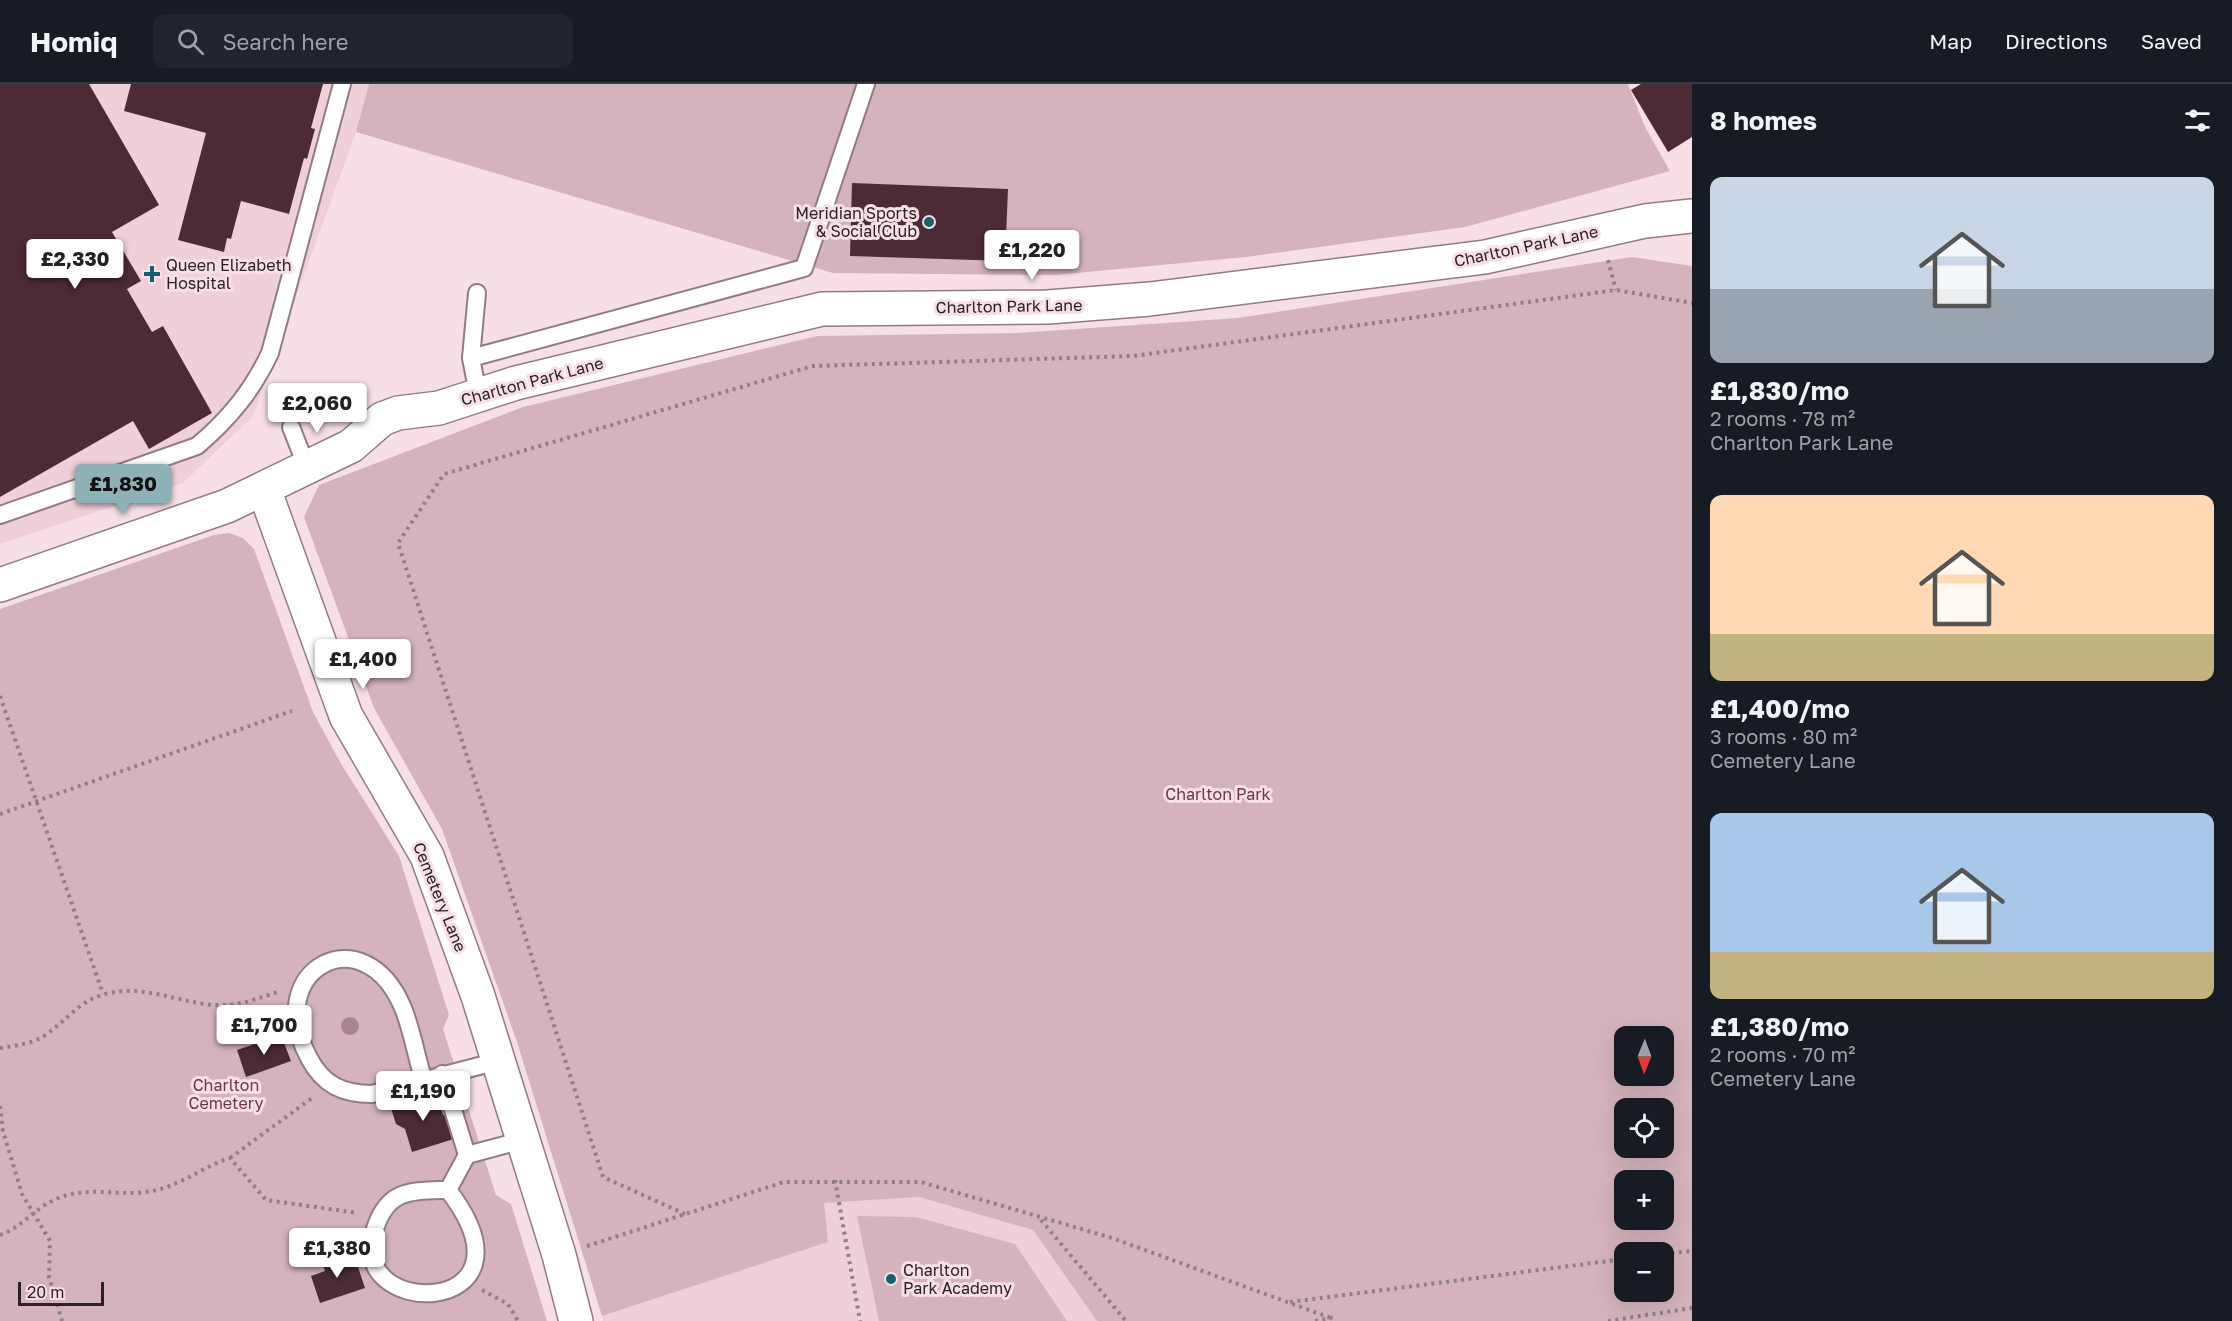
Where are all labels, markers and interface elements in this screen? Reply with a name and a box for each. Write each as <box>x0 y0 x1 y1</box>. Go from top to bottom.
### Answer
search box <box>153 14 573 68</box>
text: Homiq <box>30 25 117 58</box>
icon: search <box>174 25 207 58</box>
text: Search here <box>222 28 349 55</box>
text: Map <box>1929 28 1972 54</box>
text: Directions <box>2005 28 2108 54</box>
text: Saved <box>2141 28 2202 54</box>
icon: filters <box>2181 104 2214 137</box>
text: 8 homes <box>1710 105 1817 136</box>
place label: Meridian Sports & Social Club <box>795 203 917 241</box>
marker: Meridian Sports & Social Club <box>922 215 936 229</box>
icon: home <box>1908 216 2016 324</box>
street label: Charlton Park Lane <box>1452 221 1600 271</box>
pin: £1,220 <box>983 230 1081 281</box>
text: £1,220 <box>998 237 1066 261</box>
pin: £2,330 <box>26 239 124 290</box>
text: £2,330 <box>40 246 110 270</box>
place label: Queen Elizabeth Hospital <box>166 255 292 293</box>
marker: Queen Elizabeth Hospital <box>143 265 161 283</box>
street label: Charlton Park Lane <box>935 295 1083 317</box>
street label: Charlton Park Lane <box>459 352 605 410</box>
text: £1,830/mo <box>1710 375 1849 406</box>
pin: £2,060 <box>268 383 366 434</box>
text: £2,060 <box>282 390 352 414</box>
text: 2 rooms · 78 m² <box>1710 406 1855 430</box>
text: Charlton Park Lane <box>1710 430 1893 454</box>
pin: £1,830 <box>74 464 172 515</box>
text: £1,830 <box>89 471 157 495</box>
icon: home <box>1908 534 2016 642</box>
pin: £1,400 <box>314 639 412 690</box>
text: £1,400 <box>329 646 397 670</box>
text: £1,400/mo <box>1710 693 1850 724</box>
text: 3 rooms · 80 m² <box>1710 724 1857 748</box>
text: Cemetery Lane <box>1710 748 1856 772</box>
park label: Charlton Park <box>1165 784 1271 804</box>
street label: Cemetery Lane <box>409 839 471 955</box>
icon: home <box>1908 852 2016 960</box>
pin: £1,700 <box>215 1005 313 1056</box>
text: £1,380/mo <box>1710 1011 1849 1042</box>
text: £1,700 <box>231 1012 297 1036</box>
north arrow <box>1614 1026 1674 1086</box>
map controls <box>1614 1026 1674 1302</box>
text: 2 rooms · 70 m² <box>1710 1042 1855 1066</box>
text: Cemetery Lane <box>1710 1066 1856 1090</box>
pin: £1,190 <box>374 1071 472 1122</box>
park label: Charlton Cemetery <box>189 1075 264 1113</box>
text: £1,190 <box>390 1078 456 1102</box>
button: locate <box>1614 1098 1674 1158</box>
button: + <box>1614 1170 1674 1230</box>
pin: £1,380 <box>288 1228 386 1279</box>
text: £1,380 <box>303 1235 371 1259</box>
button: − <box>1614 1242 1674 1302</box>
place label: Charlton Park Academy <box>903 1260 1012 1298</box>
marker: Charlton Park Academy <box>884 1272 898 1286</box>
scale bar <box>18 1279 104 1306</box>
text: 20 m <box>27 1282 64 1302</box>

